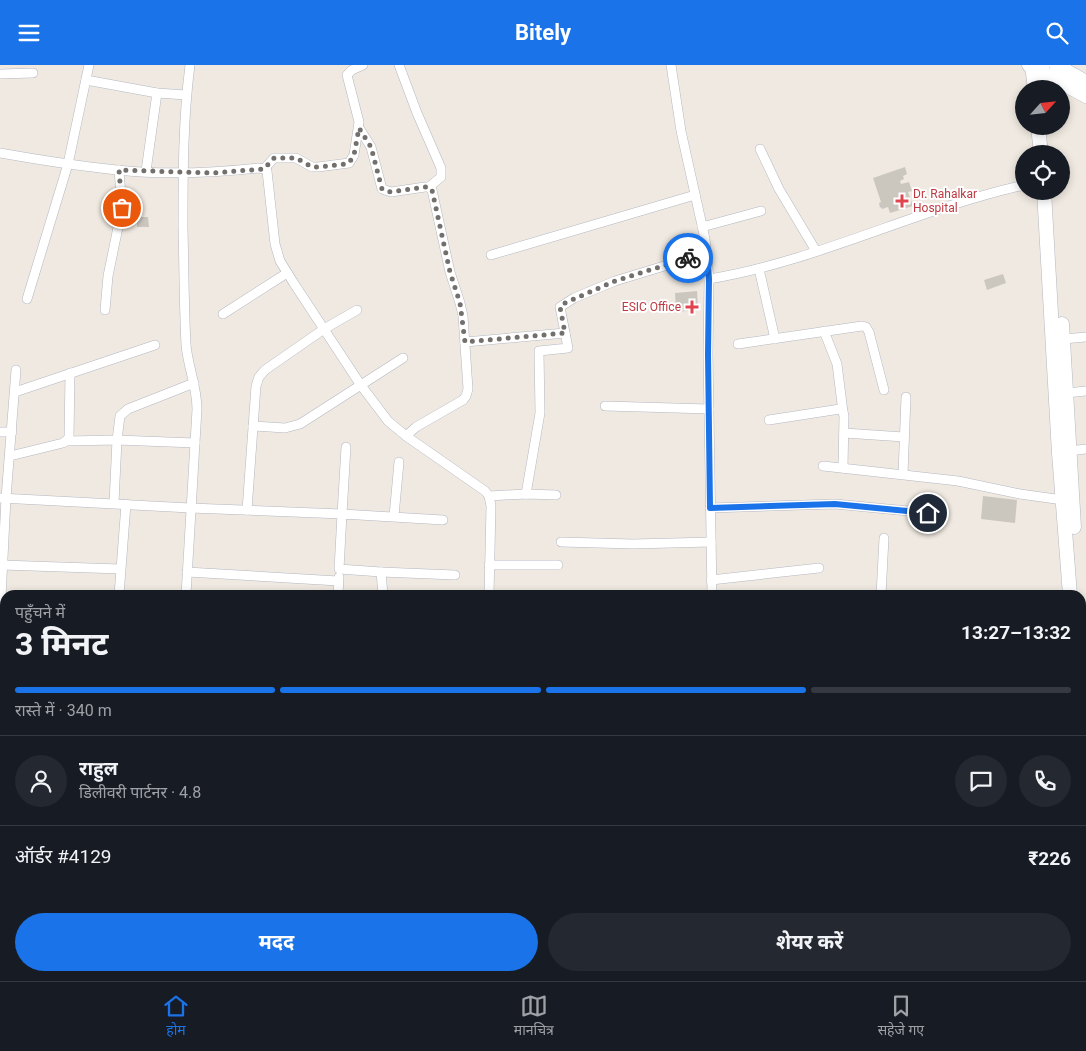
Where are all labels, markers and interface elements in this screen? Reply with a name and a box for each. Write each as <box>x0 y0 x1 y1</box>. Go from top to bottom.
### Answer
icon: menu <box>15 19 43 47</box>
icon: search <box>1043 19 1071 47</box>
text: Bitely <box>515 20 571 45</box>
north arrow <box>1015 80 1070 135</box>
map controls <box>1015 80 1070 200</box>
button: locate <box>1015 145 1070 200</box>
pin <box>101 187 143 229</box>
place label: Dr. Rahalkar Hospital <box>913 187 977 215</box>
icon: bag <box>108 194 136 222</box>
marker: Dr. Rahalkar Hospital <box>895 194 909 208</box>
courier <box>663 233 713 283</box>
icon: bike <box>674 244 702 272</box>
place label: ESIC Office <box>622 300 681 314</box>
marker: ESIC Office <box>685 300 699 314</box>
pin <box>907 492 949 534</box>
icon: home <box>914 499 942 527</box>
text: पहुँचने में <box>15 603 65 622</box>
text: 13:27–13:32 <box>961 621 1071 644</box>
text: 3 मिनट <box>15 625 108 663</box>
text: रास्ते में · 340 m <box>15 701 112 720</box>
button: person <box>15 755 67 807</box>
button: chat <box>955 755 1007 807</box>
button: phone <box>1019 755 1071 807</box>
text: राहुल <box>79 757 118 780</box>
text: डिलीवरी पार्टनर · 4.8 <box>79 783 201 802</box>
text: ऑर्डर #4129 <box>15 845 112 868</box>
text: ₹226 <box>1028 847 1071 870</box>
button: मदद <box>15 913 538 971</box>
button: शेयर करें <box>548 913 1071 971</box>
tab: होम <box>162 992 190 1041</box>
tab: मानचित्र <box>514 992 554 1041</box>
tab: सहेजे गए <box>878 992 924 1041</box>

